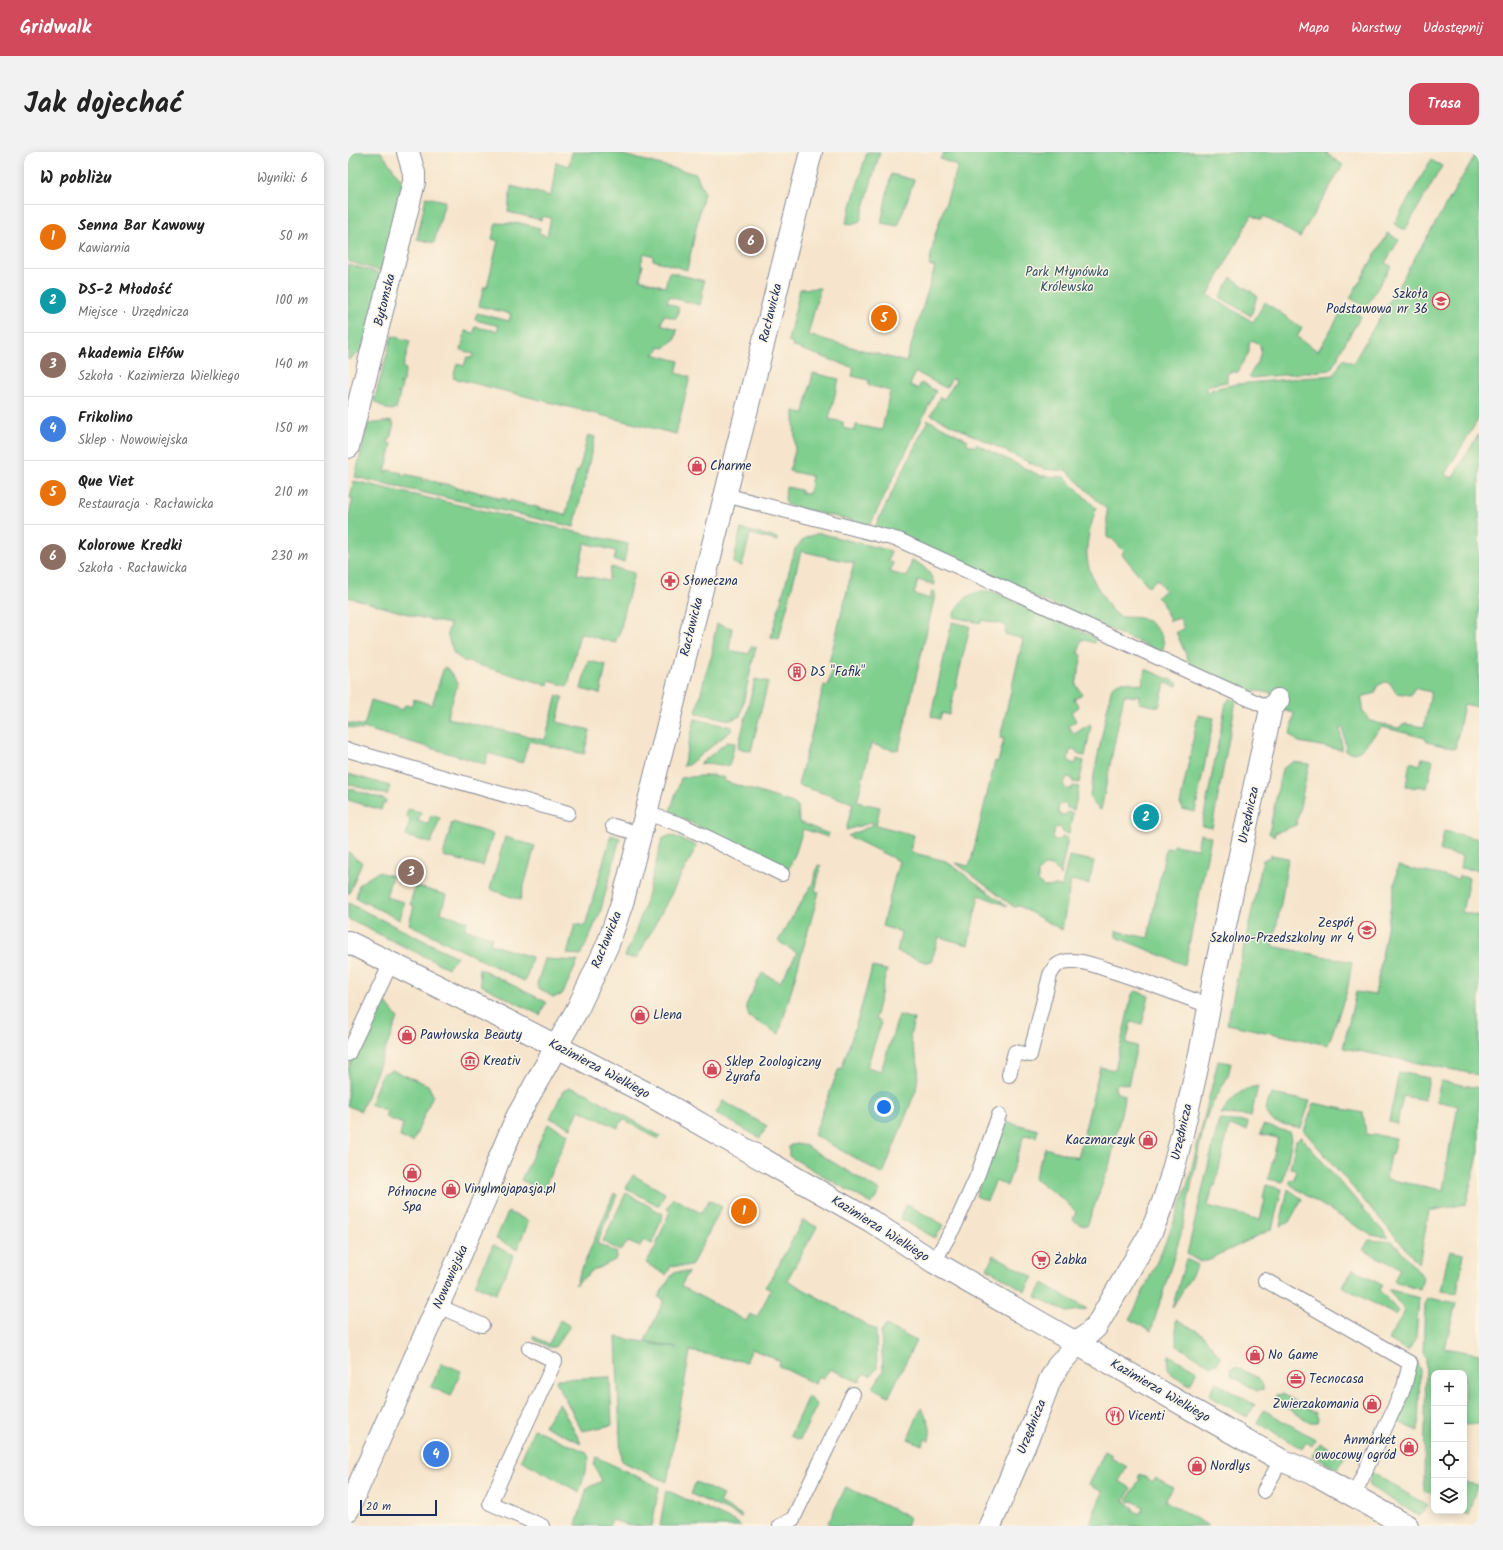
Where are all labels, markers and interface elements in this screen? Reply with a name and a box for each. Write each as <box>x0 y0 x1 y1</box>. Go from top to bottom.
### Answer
text: Gridwalk <box>20 13 91 43</box>
text: Mapa <box>1298 17 1329 39</box>
text: Warstwy <box>1351 17 1401 39</box>
text: Udostępnij <box>1423 17 1483 39</box>
text: Jak dojechać <box>24 82 183 127</box>
button: Trasa <box>1409 83 1479 125</box>
text: W pobliżu <box>40 165 111 192</box>
text: Wyniki: 6 <box>257 168 308 189</box>
text: Senna Bar Kawowy <box>78 214 204 238</box>
text: 1 <box>51 226 55 247</box>
text: 50 m <box>279 226 308 247</box>
pin: 6 <box>738 226 764 256</box>
text: Kawiarnia <box>78 238 130 259</box>
park label: Park Młynówka Królewska <box>1025 262 1109 298</box>
street label: Bytomska <box>368 272 402 328</box>
text: DS-2 Młodość <box>78 278 172 302</box>
street label: Racławicka <box>754 281 788 345</box>
place label: Szkoła Podstawowa nr 36 <box>1326 284 1428 320</box>
text: 2 <box>49 290 57 311</box>
text: 100 m <box>275 290 308 311</box>
school or university icon: Szkoła Podstawowa nr 36 <box>1431 291 1451 311</box>
text: Miejsce · Urzędnicza <box>78 302 189 323</box>
pin: 5 <box>871 303 897 333</box>
text: Akademia Elfów <box>78 342 184 366</box>
text: 3 <box>49 354 57 375</box>
text: 140 m <box>275 354 308 375</box>
text: Szkoła · Kazimierza Wielkiego <box>78 366 240 387</box>
text: Frikolino <box>78 406 133 430</box>
text: 4 <box>49 418 57 439</box>
text: 150 m <box>275 418 308 439</box>
text: Sklep · Nowowiejska <box>78 430 188 451</box>
shop icon: Charme <box>687 456 707 476</box>
place label: Charme <box>710 456 752 477</box>
text: Que Viet <box>78 470 134 494</box>
text: 5 <box>50 482 56 503</box>
text: 210 m <box>274 482 308 503</box>
text: Restauracja · Racławicka <box>78 494 214 515</box>
text: Kolorowe Kredki <box>78 534 182 558</box>
text: 6 <box>49 546 57 567</box>
text: 230 m <box>271 546 308 567</box>
text: Szkoła · Racławicka <box>78 558 187 579</box>
pharmacy icon: Słoneczna <box>660 571 680 591</box>
place label: Słoneczna <box>683 571 738 592</box>
street label: Racławicka <box>675 595 709 659</box>
building icon: DS "Fafik" <box>787 662 807 682</box>
place label: DS "Fafik" <box>810 662 866 683</box>
street label: Urzędnicza <box>1233 785 1265 845</box>
pin: 2 <box>1133 802 1159 832</box>
pin: 3 <box>398 857 424 887</box>
street label: Racławicka <box>586 908 628 972</box>
place label: Zespół Szkolno-Przedszkolny nr 4 <box>1210 913 1354 949</box>
school or university icon: Zespół Szkolno-Przedszkolny nr 4 <box>1357 920 1377 940</box>
shop icon: Llena <box>630 1005 650 1025</box>
place label: Llena <box>653 1005 682 1026</box>
shop icon: Pawłowska Beauty <box>397 1025 417 1045</box>
place label: Pawłowska Beauty <box>420 1025 523 1046</box>
street label: Kazimierza Wielkiego <box>544 1033 654 1105</box>
museum icon: Kreativ <box>460 1051 480 1071</box>
place label: Kreativ <box>483 1051 521 1072</box>
place label: Sklep Zoologiczny Żyrafa <box>725 1052 822 1088</box>
shop icon: Sklep Zoologiczny Żyrafa <box>702 1059 722 1079</box>
your location <box>874 1097 894 1117</box>
street label: Urzędnicza <box>1165 1102 1199 1162</box>
place label: Kaczmarczyk <box>1065 1130 1136 1151</box>
shop icon: Kaczmarczyk <box>1138 1130 1158 1150</box>
shop icon: Północne Spa <box>402 1163 422 1183</box>
shop icon: Vinylmojapasja.pl <box>441 1179 461 1199</box>
place label: Vinylmojapasja.pl <box>464 1179 556 1200</box>
place label: Północne Spa <box>387 1182 437 1218</box>
street label: Kazimierza Wielkiego <box>827 1190 933 1268</box>
pin: 1 <box>731 1196 757 1226</box>
street label: Nowowiejska <box>428 1242 474 1312</box>
supermarket icon: Żabka <box>1031 1250 1051 1270</box>
place label: Żabka <box>1054 1250 1087 1271</box>
shop icon: No Game <box>1245 1345 1265 1365</box>
place label: No Game <box>1268 1345 1318 1366</box>
street label: Kazimierza Wielkiego <box>1106 1354 1214 1428</box>
office icon: Tecnocasa <box>1286 1369 1306 1389</box>
place label: Tecnocasa <box>1309 1369 1364 1390</box>
map controls <box>1431 1370 1467 1514</box>
button: + <box>1431 1370 1467 1406</box>
place label: Zwierzakomania <box>1273 1394 1359 1415</box>
shop icon: Zwierzakomania <box>1362 1394 1382 1414</box>
street label: Urzędnicza <box>1011 1396 1053 1458</box>
restaurant icon: Vicenti <box>1105 1406 1125 1426</box>
place label: Vicenti <box>1128 1406 1166 1427</box>
button: − <box>1431 1406 1467 1442</box>
place label: Anmarket owocowy ogród <box>1315 1430 1397 1466</box>
shop icon: Anmarket owocowy ogród <box>1399 1437 1419 1457</box>
pin: 4 <box>423 1439 449 1469</box>
button: locate <box>1431 1442 1467 1478</box>
shop icon: Nordlys <box>1187 1456 1207 1476</box>
place label: Nordlys <box>1210 1456 1251 1477</box>
button: layers <box>1431 1478 1467 1514</box>
scale bar <box>360 1498 437 1517</box>
text: 20 m <box>366 1498 391 1516</box>

